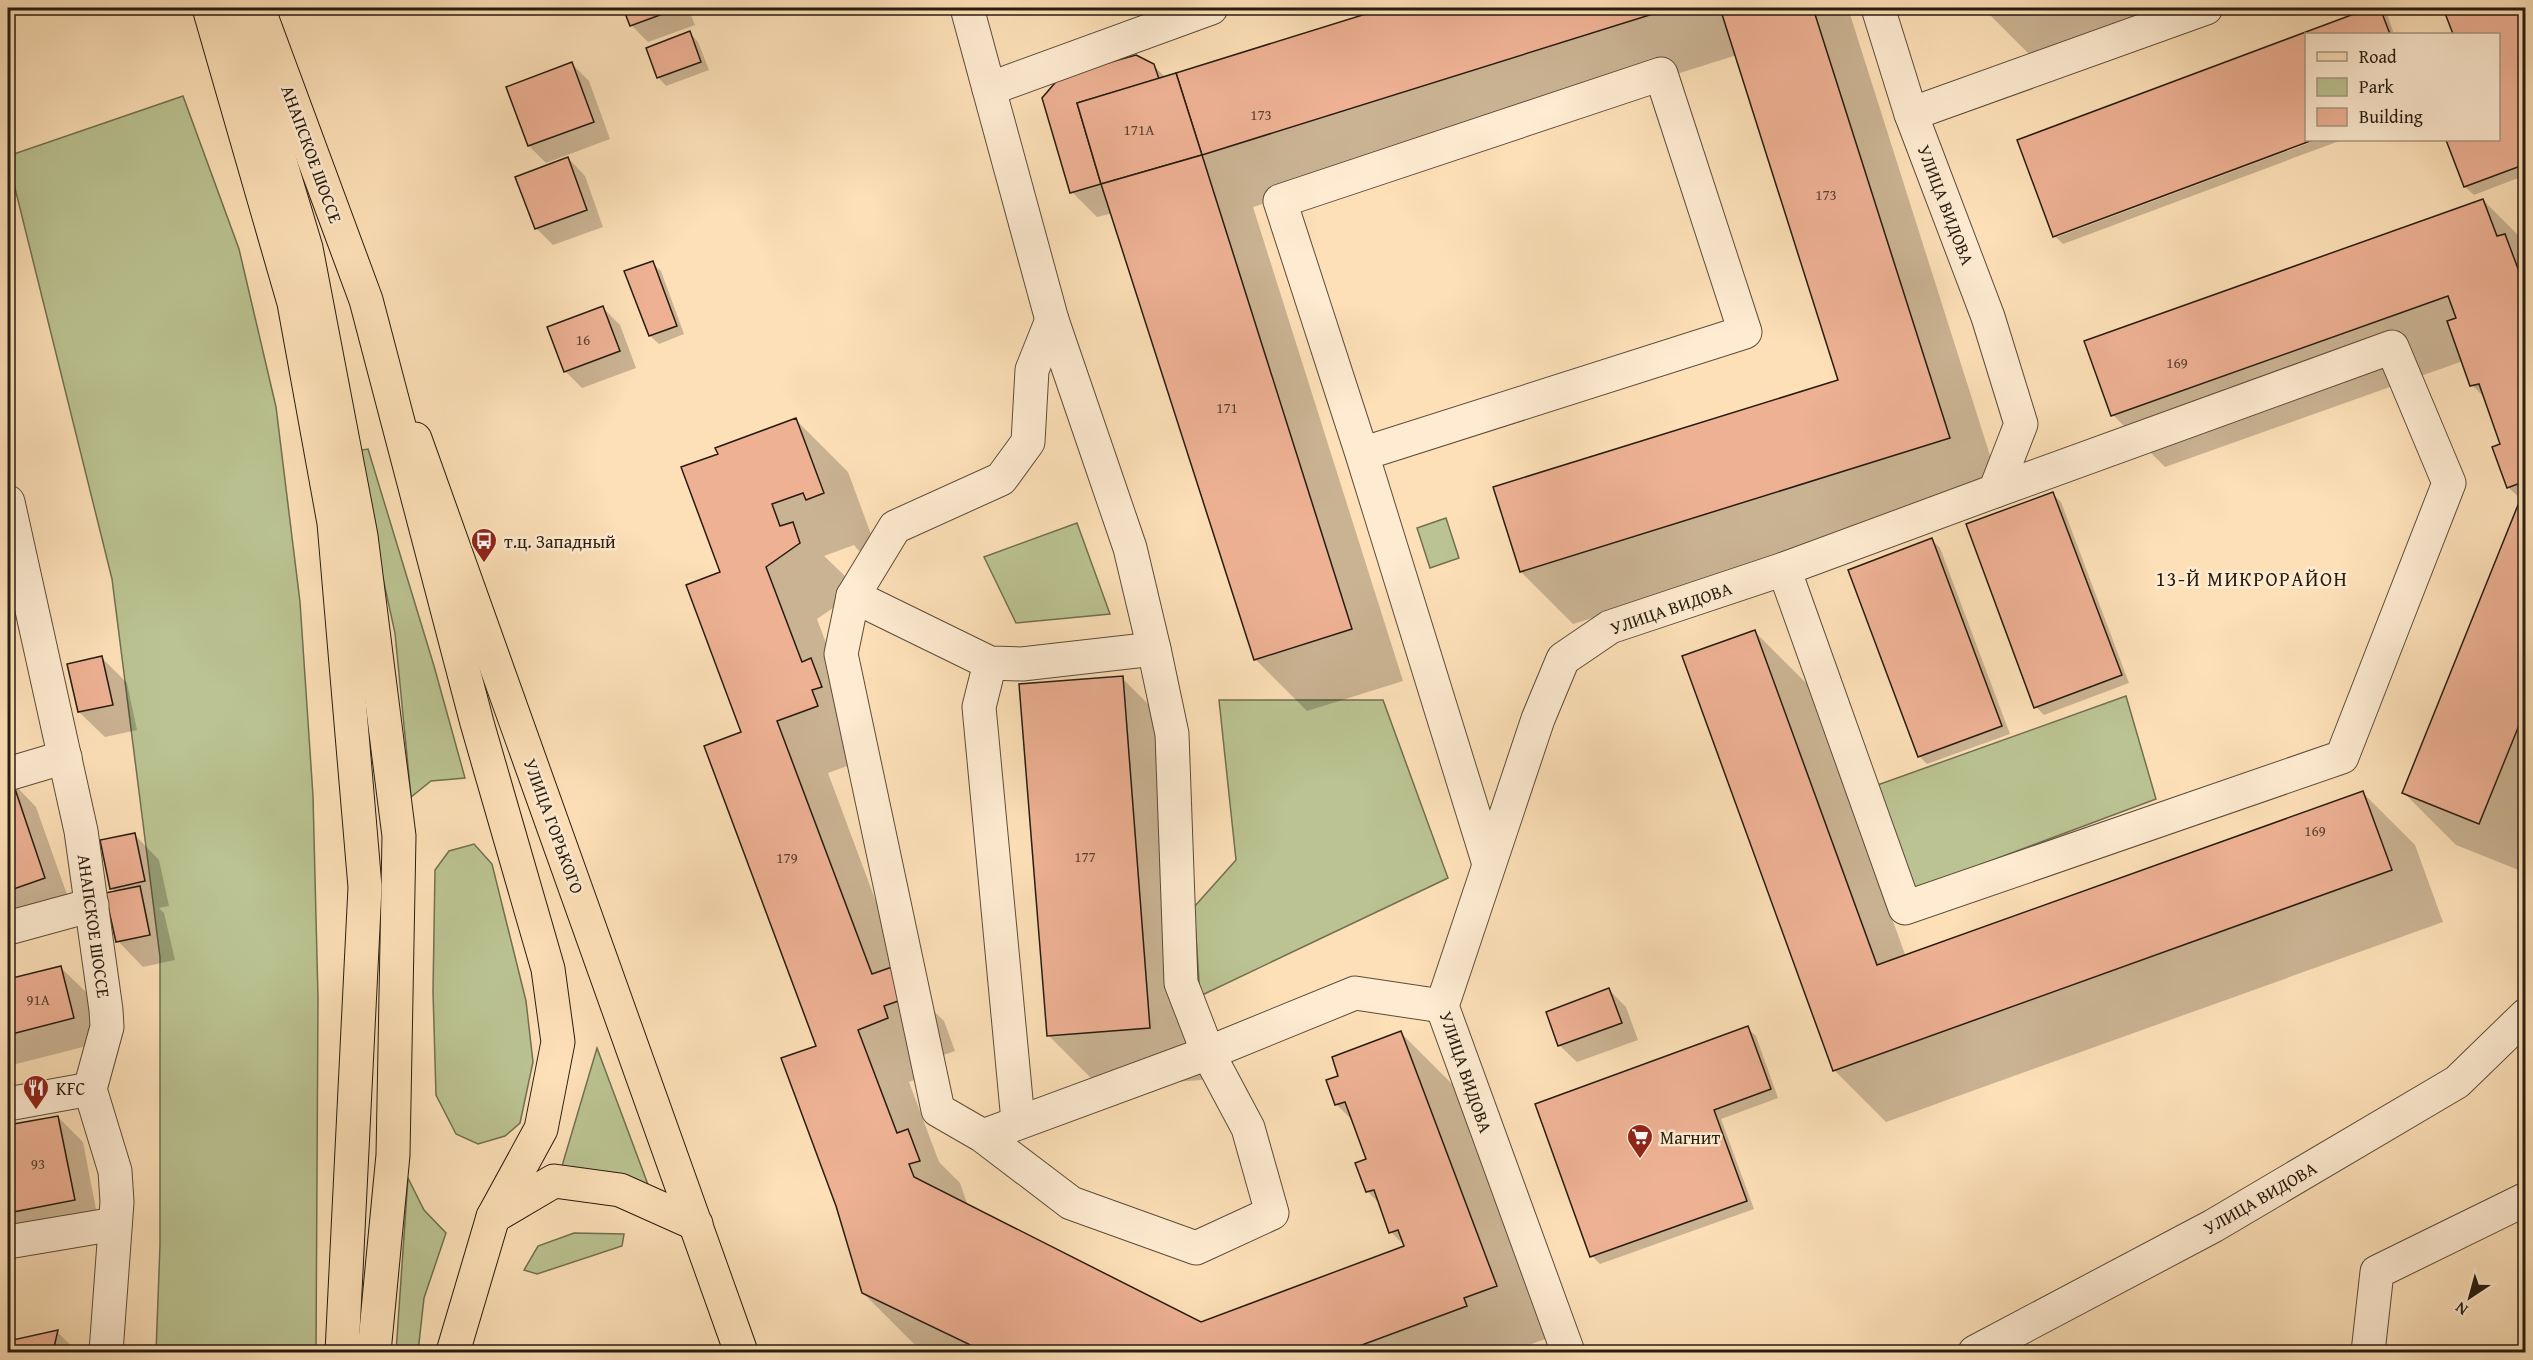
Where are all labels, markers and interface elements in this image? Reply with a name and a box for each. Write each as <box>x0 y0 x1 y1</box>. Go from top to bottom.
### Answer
legend <box>2305 33 2500 141</box>
text: Road <box>2359 43 2397 70</box>
text: Park <box>2359 73 2395 100</box>
street label: АНАПСКОЕ ШОССЕ <box>275 81 349 227</box>
text: Building <box>2359 103 2423 130</box>
house number: 173 <box>1250 104 1272 125</box>
house number: 171А <box>1124 119 1154 140</box>
street label: УЛИЦА ВИДОВА <box>1911 141 1981 269</box>
house number: 173 <box>1815 184 1837 205</box>
house number: 16 <box>576 329 590 350</box>
house number: 169 <box>2166 352 2188 373</box>
house number: 171 <box>1216 397 1238 418</box>
bus stop icon: т.ц. Западный <box>469 526 499 564</box>
place label: т.ц. Западный <box>504 528 616 555</box>
district label: 13-Й МИКРОРАЙОН <box>2156 564 2348 593</box>
street label: УЛИЦА ВИДОВА <box>1607 575 1735 641</box>
street label: УЛИЦА ГОРЬКОГО <box>517 755 591 897</box>
house number: 169 <box>2304 820 2326 841</box>
house number: 177 <box>1074 846 1096 867</box>
house number: 179 <box>776 847 798 868</box>
street label: АНАПСКОЕ ШОССЕ <box>71 852 117 1000</box>
house number: 91А <box>26 989 50 1010</box>
street label: УЛИЦА ВИДОВА <box>1433 1008 1499 1136</box>
restaurant icon: KFC <box>21 1073 51 1111</box>
place label: KFC <box>56 1075 85 1102</box>
supermarket icon: Магнит <box>1625 1122 1655 1160</box>
place label: Магнит <box>1660 1124 1720 1151</box>
house number: 93 <box>31 1153 45 1174</box>
street label: УЛИЦА ВИДОВА <box>2198 1155 2322 1241</box>
north arrow <box>2440 1267 2500 1327</box>
text: N <box>2450 1296 2473 1322</box>

